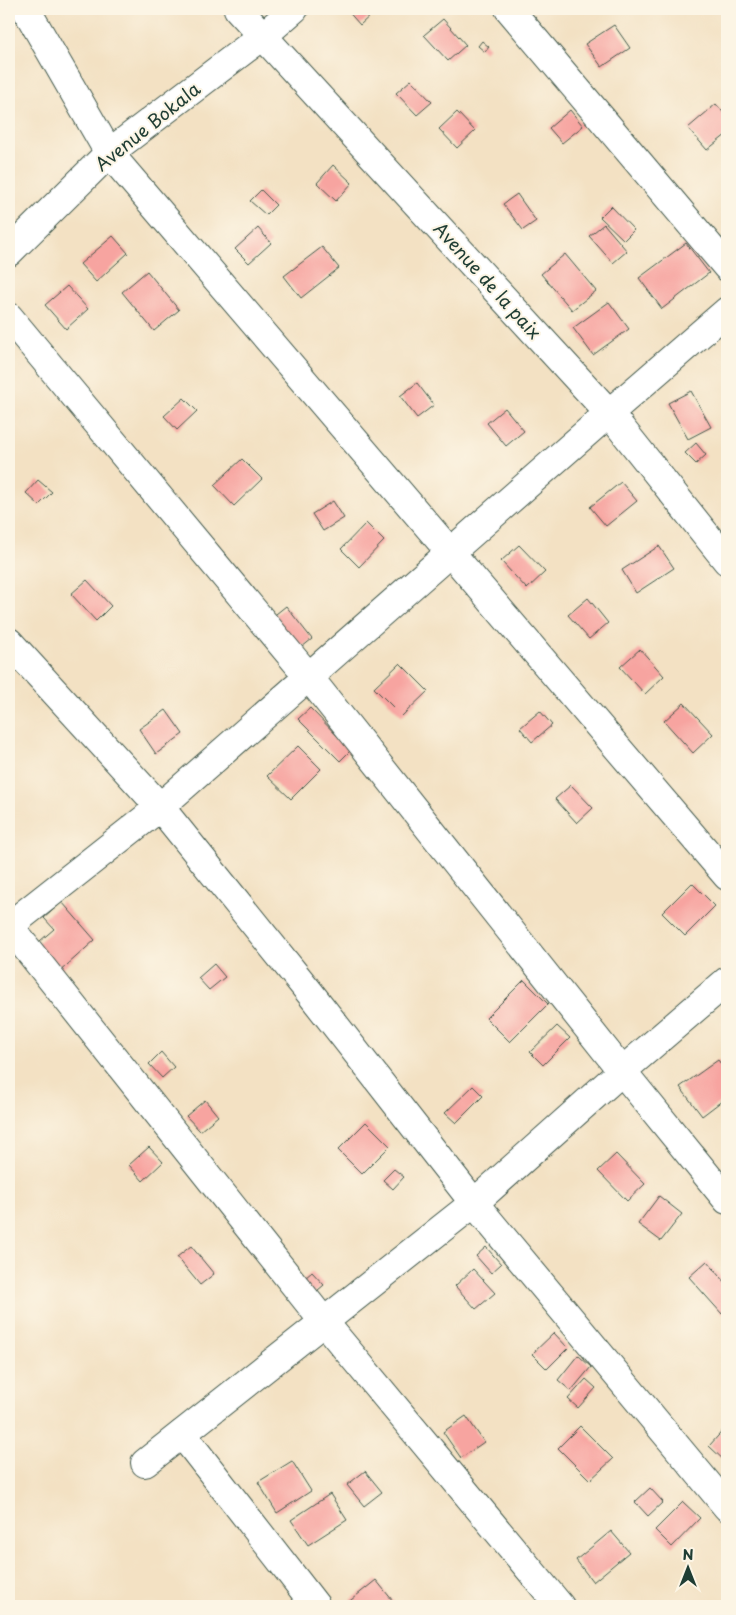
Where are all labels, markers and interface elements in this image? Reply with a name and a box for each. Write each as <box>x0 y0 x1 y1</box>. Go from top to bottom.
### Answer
street label: Avenue Bokala <box>88 75 206 177</box>
street label: Avenue de la paix <box>428 215 548 345</box>
north arrow <box>664 1542 714 1592</box>
text: N <box>682 1544 694 1565</box>

